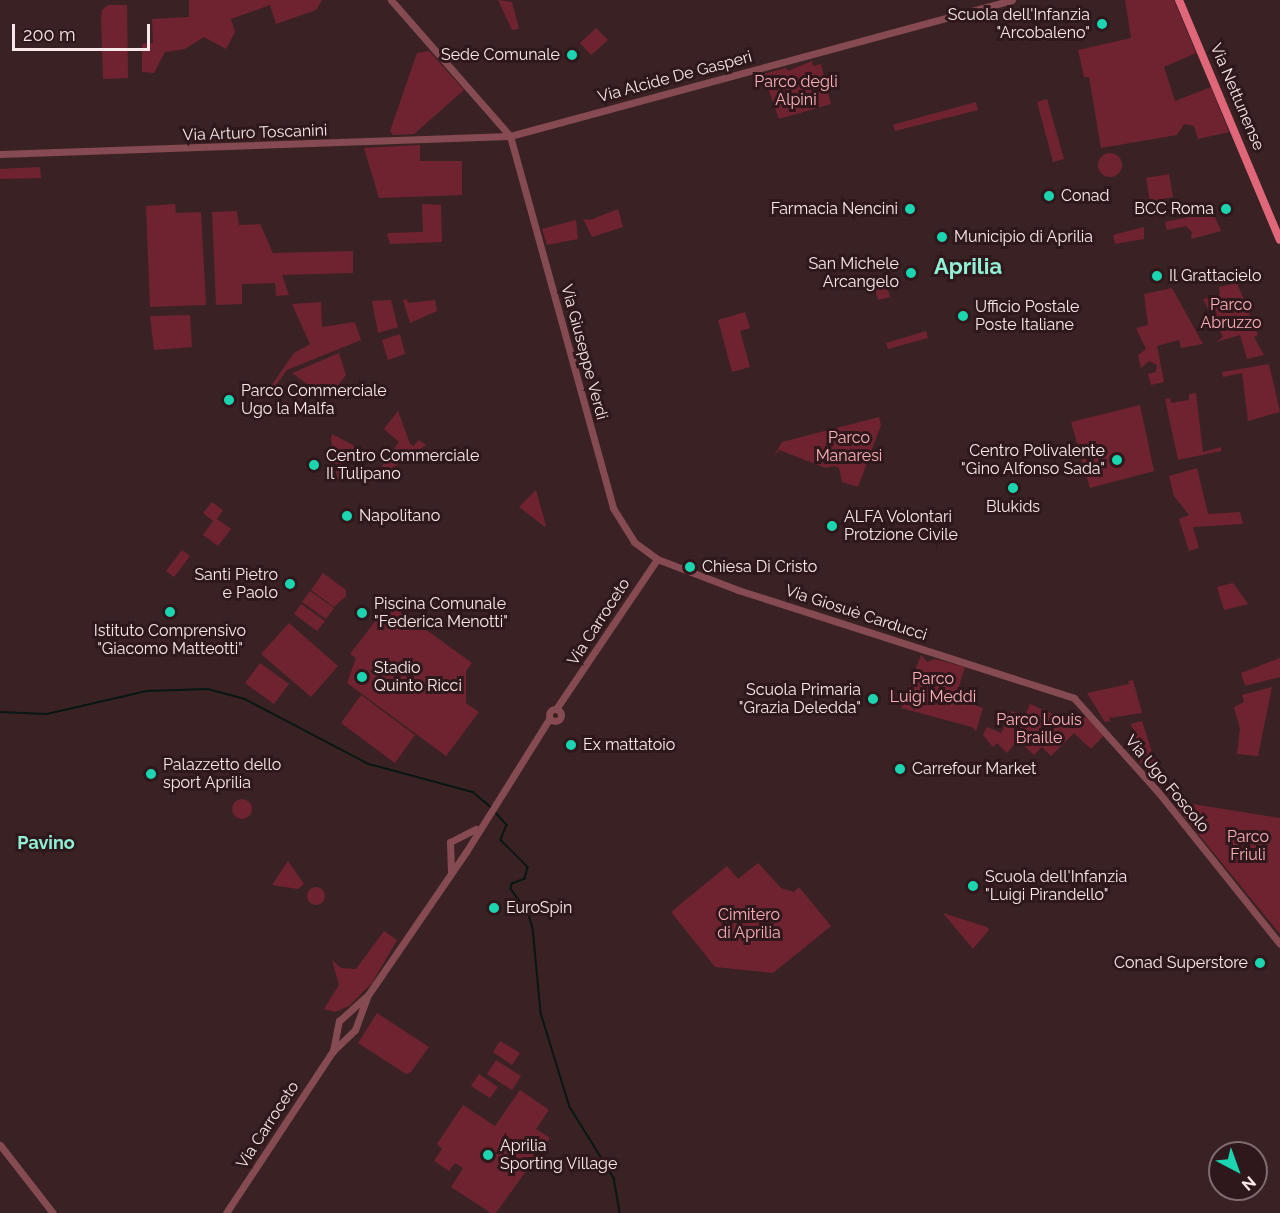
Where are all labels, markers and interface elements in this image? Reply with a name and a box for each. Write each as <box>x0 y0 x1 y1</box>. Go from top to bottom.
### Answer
place label: Scuola dell'Infanzia "Arcobaleno" <box>948 5 1090 43</box>
scale bar <box>15 12 153 50</box>
marker: Scuola dell'Infanzia "Arcobaleno" <box>1095 17 1109 31</box>
text: 200 m <box>23 24 76 45</box>
street label: Via Nettunense <box>1206 41 1268 153</box>
place label: Sede Comunale <box>441 45 560 65</box>
street label: Via Alcide De Gasperi <box>596 47 754 107</box>
marker: Sede Comunale <box>565 48 579 62</box>
park label: Parco degli Alpini <box>754 72 838 110</box>
street label: Via Arturo Toscanini <box>182 121 328 145</box>
place label: Conad <box>1061 186 1109 206</box>
marker: Conad <box>1042 189 1056 203</box>
place label: Farmacia Nencini <box>771 199 898 219</box>
place label: BCC Roma <box>1134 199 1214 219</box>
marker: Farmacia Nencini <box>903 202 917 216</box>
marker: BCC Roma <box>1219 202 1233 216</box>
place label: Municipio di Aprilia <box>954 227 1093 247</box>
marker: Municipio di Aprilia <box>935 230 949 244</box>
place label: San Michele Arcangelo <box>808 254 899 292</box>
district label: Aprilia <box>934 254 1002 280</box>
marker: San Michele Arcangelo <box>904 266 918 280</box>
place label: Il Grattacielo <box>1169 266 1262 286</box>
marker: Il Grattacielo <box>1150 269 1164 283</box>
street label: Via Giuseppe Verdi <box>557 282 611 422</box>
park label: Parco Abruzzo <box>1201 295 1261 333</box>
place label: Ufficio Postale Poste Italiane <box>975 297 1079 335</box>
marker: Ufficio Postale Poste Italiane <box>956 309 970 323</box>
place label: Parco Commerciale Ugo la Malfa <box>241 381 387 419</box>
marker: Parco Commerciale Ugo la Malfa <box>222 393 236 407</box>
park label: Parco Manaresi <box>816 428 882 466</box>
place label: Centro Polivalente "Gino Alfonso Sada" <box>961 441 1105 479</box>
place label: Centro Commerciale Il Tulipano <box>326 446 479 484</box>
marker: Centro Polivalente "Gino Alfonso Sada" <box>1110 453 1124 467</box>
marker: Centro Commerciale Il Tulipano <box>307 458 321 472</box>
marker: Blukids <box>1006 481 1020 495</box>
place label: Blukids <box>986 497 1040 517</box>
place label: Napolitano <box>359 506 440 526</box>
place label: ALFA Volontari Protzione Civile <box>844 507 958 545</box>
marker: Napolitano <box>340 509 354 523</box>
marker: ALFA Volontari Protzione Civile <box>825 519 839 533</box>
place label: Chiesa Di Cristo <box>702 557 817 577</box>
marker: Chiesa Di Cristo <box>683 560 697 574</box>
place label: Santi Pietro e Paolo <box>194 565 278 603</box>
street label: Via Carroceto <box>564 575 634 669</box>
marker: Santi Pietro e Paolo <box>283 577 297 591</box>
street label: Via Giosuè Carducci <box>783 581 929 645</box>
place label: Piscina Comunale "Federica Menotti" <box>374 594 508 632</box>
marker: Istituto Comprensivo "Giacomo Matteotti" <box>163 605 177 619</box>
marker: Piscina Comunale "Federica Menotti" <box>355 606 369 620</box>
place label: Istituto Comprensivo "Giacomo Matteotti" <box>94 621 246 659</box>
place label: Stadio Quinto Ricci <box>374 658 462 696</box>
park label: Parco Luigi Meddi <box>890 669 976 707</box>
marker: Stadio Quinto Ricci <box>355 670 369 684</box>
place label: Scuola Primaria "Grazia Deledda" <box>739 680 861 718</box>
marker: Scuola Primaria "Grazia Deledda" <box>866 692 880 706</box>
park label: Parco Louis Braille <box>996 710 1082 748</box>
street label: Via Ugo Foscolo <box>1121 732 1213 836</box>
place label: Ex mattatoio <box>583 735 675 755</box>
marker: Ex mattatoio <box>564 738 578 752</box>
place label: Palazzetto dello sport Aprilia <box>163 755 281 793</box>
place label: Carrefour Market <box>912 759 1037 779</box>
marker: Carrefour Market <box>893 762 907 776</box>
marker: Palazzetto dello sport Aprilia <box>144 767 158 781</box>
park label: Parco Friuli <box>1227 827 1269 865</box>
district label: Pavino <box>17 832 75 854</box>
place label: Scuola dell'Infanzia "Luigi Pirandello" <box>985 867 1127 905</box>
marker: Scuola dell'Infanzia "Luigi Pirandello" <box>966 879 980 893</box>
place label: EuroSpin <box>506 898 572 918</box>
marker: EuroSpin <box>487 901 501 915</box>
park label: Cimitero di Aprilia <box>717 905 781 943</box>
place label: Conad Superstore <box>1114 953 1248 973</box>
marker: Conad Superstore <box>1253 956 1267 970</box>
street label: Via Carroceto <box>233 1078 303 1172</box>
place label: Aprilia Sporting Village <box>500 1136 618 1174</box>
north arrow <box>1208 1141 1268 1201</box>
marker: Aprilia Sporting Village <box>481 1148 495 1162</box>
text: N <box>1238 1172 1260 1195</box>

